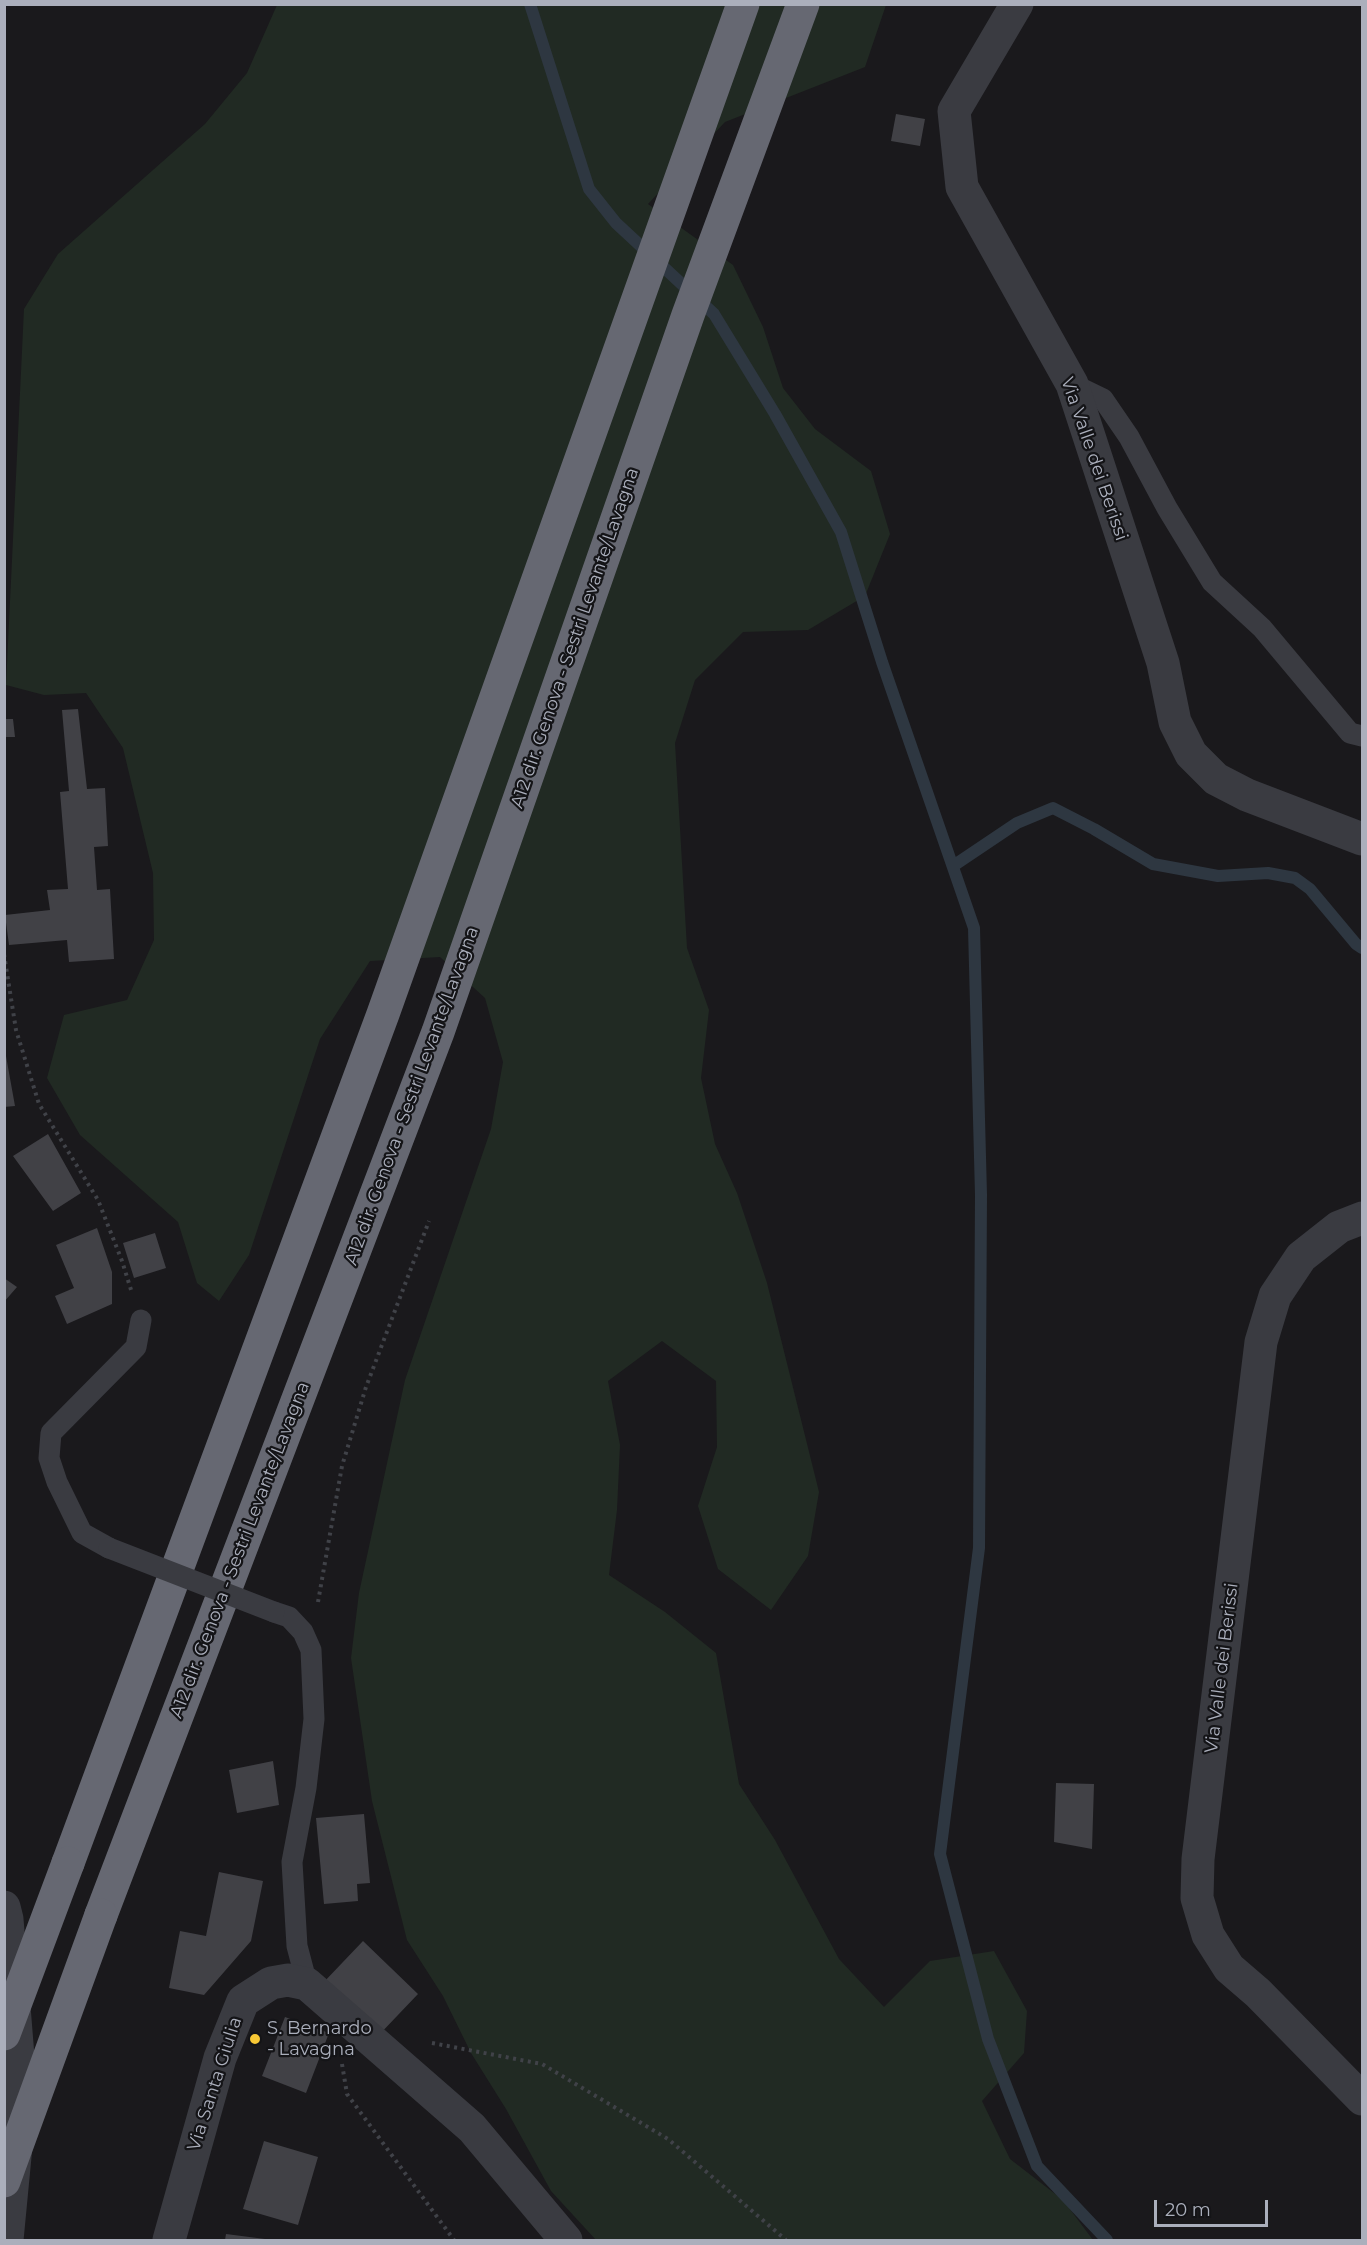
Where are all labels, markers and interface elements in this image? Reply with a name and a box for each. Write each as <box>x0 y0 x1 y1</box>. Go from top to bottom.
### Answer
street label: Via Valle dei Berissi <box>1056 375 1132 543</box>
street label: A12 dir. Genova - Sestri Levante/Lavagna <box>506 465 644 811</box>
street label: A12 dir. Genova - Sestri Levante/Lavagna <box>341 924 483 1268</box>
street label: A12 dir. Genova - Sestri Levante/Lavagna <box>166 1379 314 1721</box>
street label: Via Valle dei Berissi <box>1201 1582 1243 1754</box>
street label: Via Santa Giulia <box>183 2014 247 2154</box>
place label: S. Bernardo - Lavagna <box>267 2018 372 2060</box>
marker: S. Bernardo - Lavagna <box>248 2032 262 2046</box>
scale bar <box>1157 2188 1271 2226</box>
text: 20 m <box>1165 2199 1211 2221</box>

